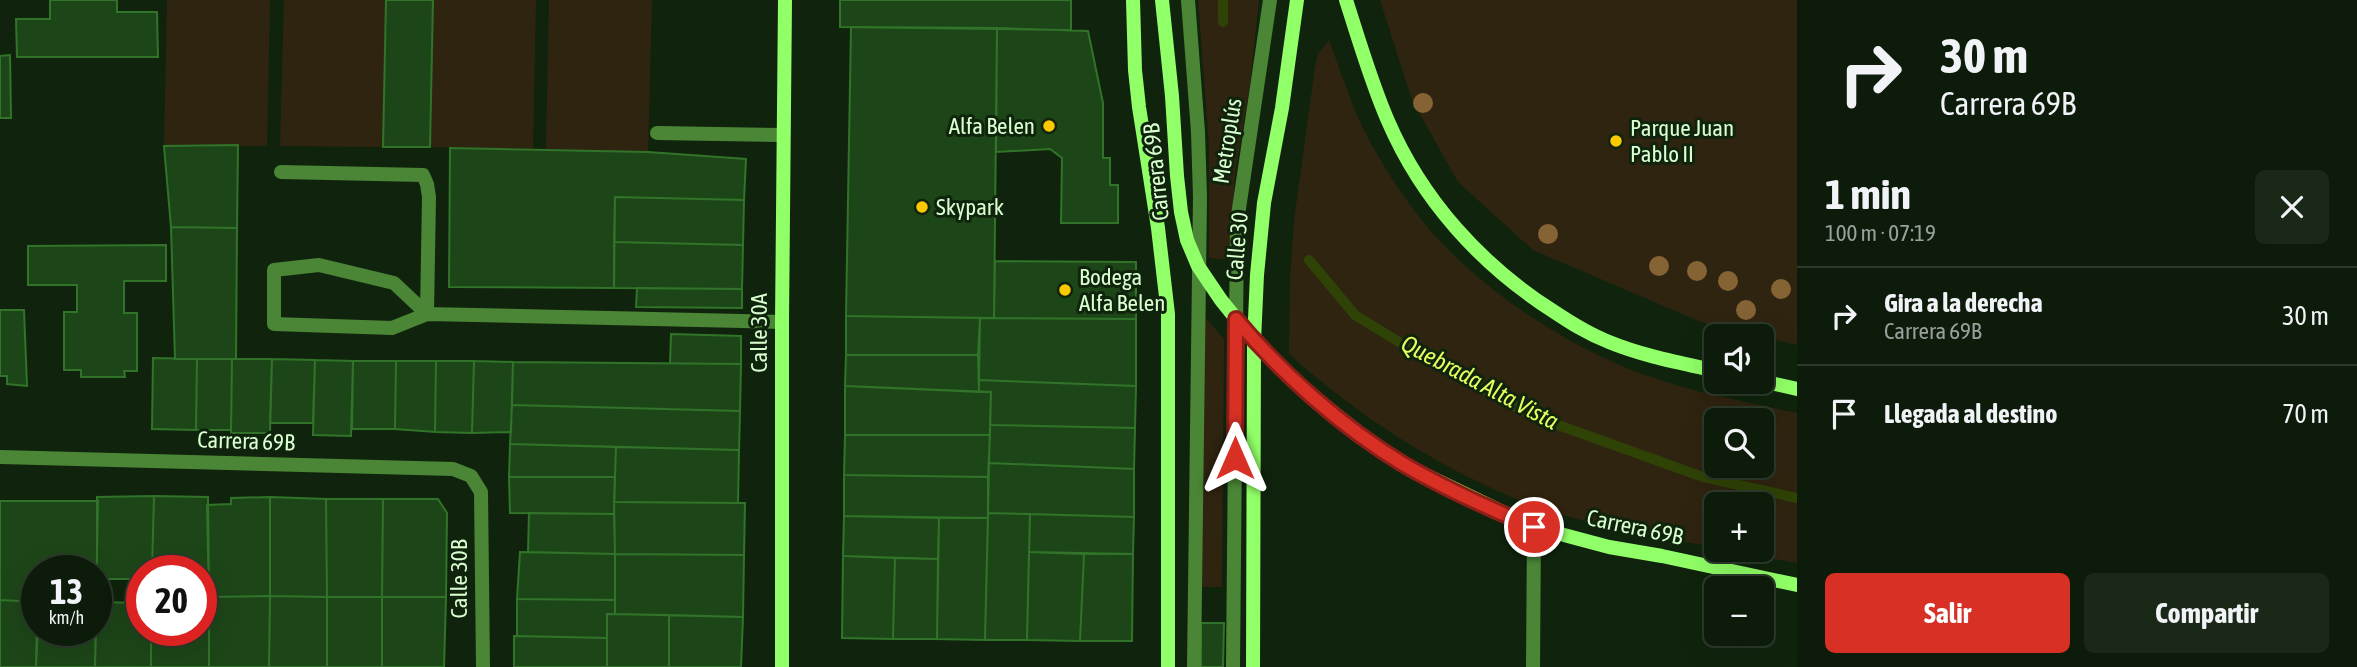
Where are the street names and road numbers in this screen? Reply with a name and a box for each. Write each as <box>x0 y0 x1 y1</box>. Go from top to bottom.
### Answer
street label: Metroplús <box>1207 96 1247 186</box>
street label: Carrera 69B <box>1138 122 1174 222</box>
street label: Calle 30 <box>1221 211 1253 281</box>
street label: Calle 30A <box>746 293 772 373</box>
street label: Carrera 69B <box>197 426 295 456</box>
street label: Carrera 69B <box>1584 504 1686 550</box>
street label: Calle 30B <box>446 539 472 619</box>

